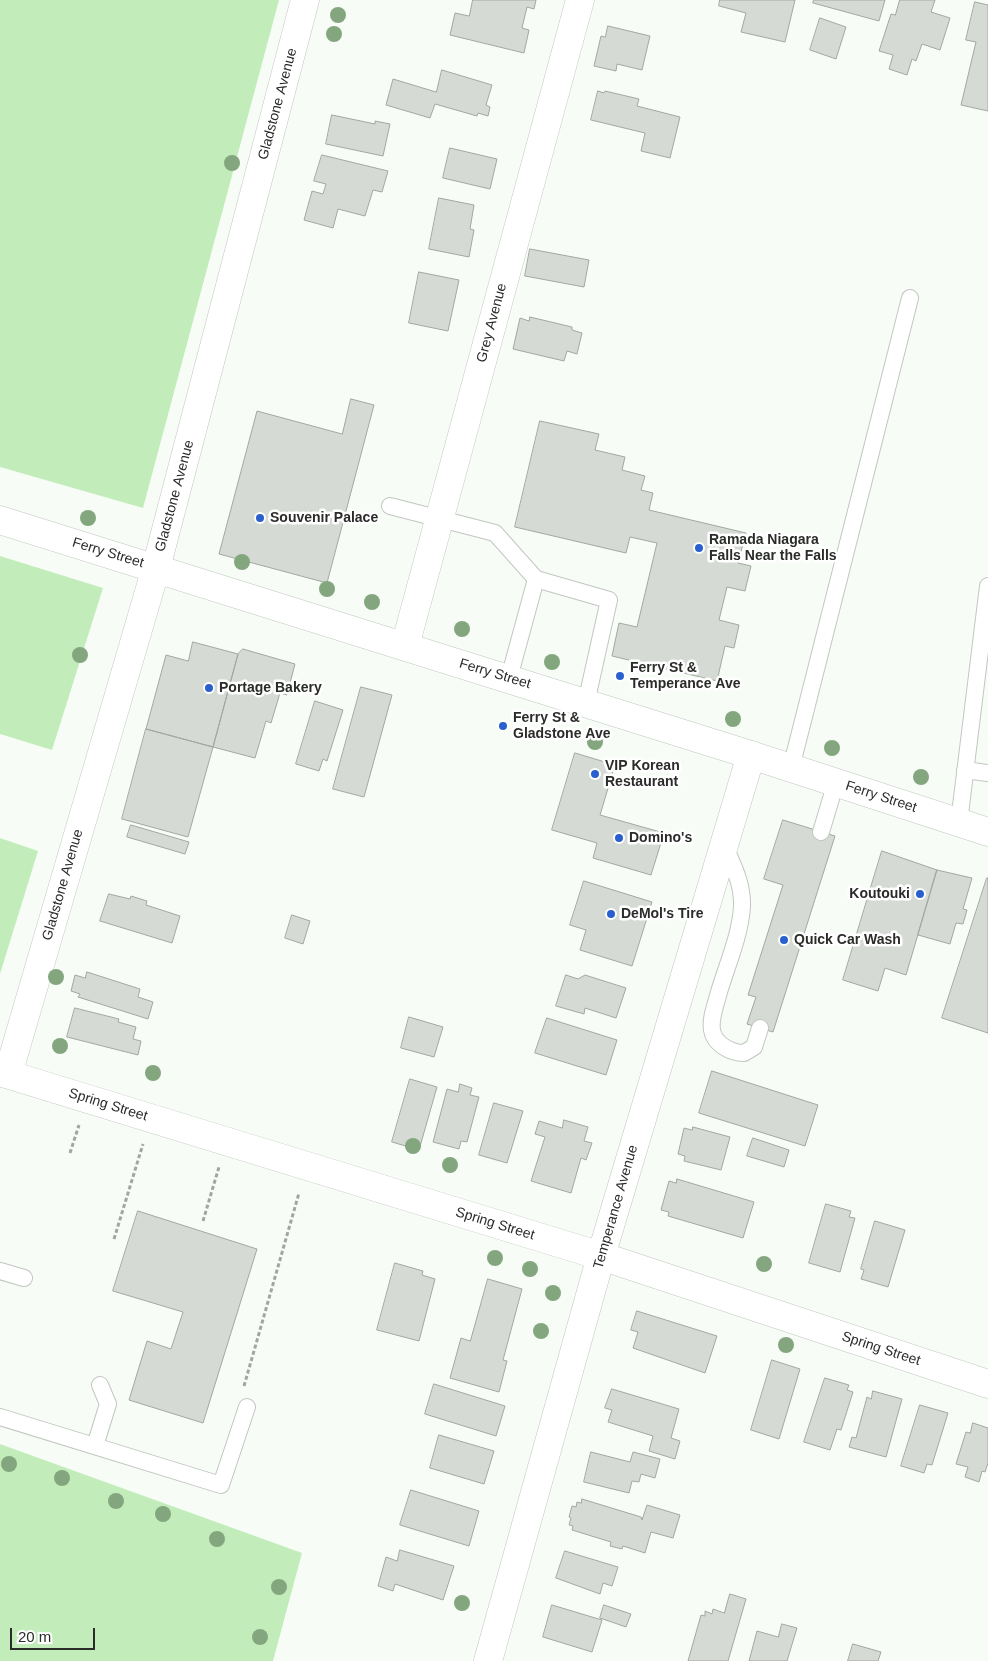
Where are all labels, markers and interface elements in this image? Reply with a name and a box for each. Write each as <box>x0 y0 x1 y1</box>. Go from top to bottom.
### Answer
street label: Gladstone Avenue <box>255 46 301 162</box>
street label: Grey Avenue <box>473 281 511 365</box>
street label: Gladstone Avenue <box>152 438 198 554</box>
place label: Souvenir Palace <box>270 510 378 526</box>
marker: Souvenir Palace <box>254 512 266 524</box>
place label: Ramada Niagara Falls Near the Falls <box>709 532 837 564</box>
street label: Ferry Street <box>70 534 146 572</box>
marker: Ramada Niagara Falls Near the Falls <box>693 542 705 554</box>
street label: Ferry Street <box>457 655 533 693</box>
place label: Ferry St & Temperance Ave <box>630 660 740 692</box>
marker: Ferry St & Temperance Ave <box>614 670 626 682</box>
place label: Portage Bakery <box>219 680 322 696</box>
marker: Portage Bakery <box>203 682 215 694</box>
place label: Ferry St & Gladstone Ave <box>513 710 611 742</box>
marker: Ferry St & Gladstone Ave <box>497 720 509 732</box>
place label: VIP Korean Restaurant <box>605 758 680 790</box>
marker: VIP Korean Restaurant <box>589 768 601 780</box>
street label: Ferry Street <box>843 778 919 816</box>
street label: Gladstone Avenue <box>39 827 87 943</box>
place label: Domino's <box>629 830 692 846</box>
marker: Domino's <box>613 832 625 844</box>
place label: Koutouki <box>849 886 910 902</box>
marker: Koutouki <box>914 888 926 900</box>
place label: DeMol's Tire <box>621 906 703 922</box>
marker: DeMol's Tire <box>605 908 617 920</box>
place label: Quick Car Wash <box>794 932 901 948</box>
marker: Quick Car Wash <box>778 934 790 946</box>
street label: Spring Street <box>66 1085 150 1125</box>
street label: Temperance Avenue <box>590 1143 642 1271</box>
street label: Spring Street <box>453 1204 537 1244</box>
street label: Spring Street <box>840 1328 922 1370</box>
scale bar <box>12 1618 98 1650</box>
text: 20 m <box>18 1628 51 1645</box>

